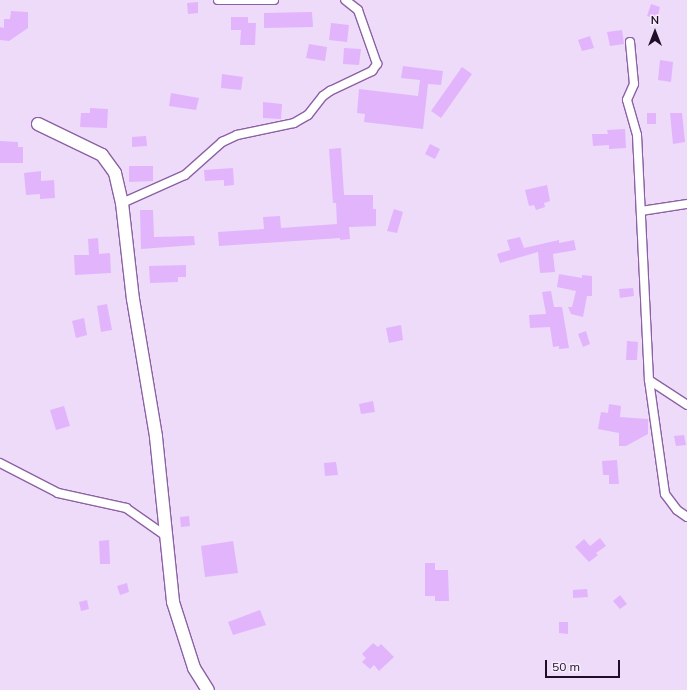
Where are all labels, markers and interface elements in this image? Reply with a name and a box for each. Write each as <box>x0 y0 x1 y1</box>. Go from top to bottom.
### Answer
north arrow <box>635 12 675 52</box>
text: N <box>651 13 659 27</box>
scale bar <box>547 652 622 678</box>
text: 50 m <box>552 659 580 674</box>

